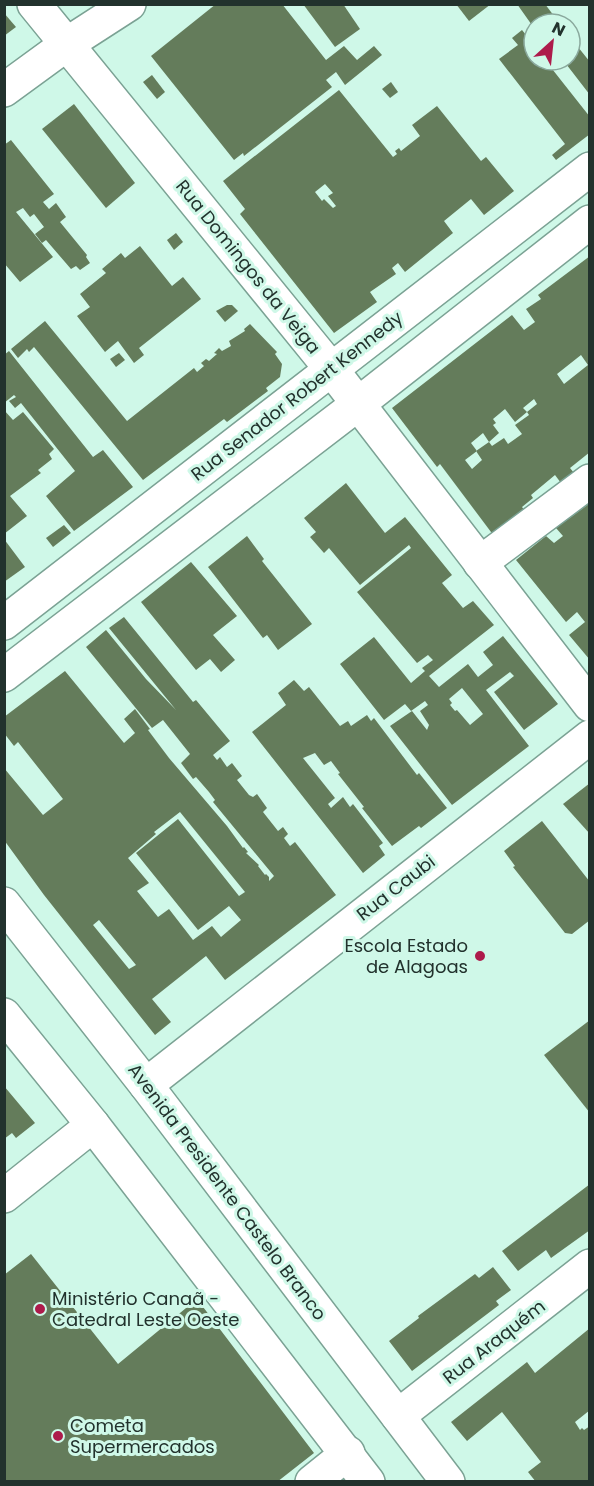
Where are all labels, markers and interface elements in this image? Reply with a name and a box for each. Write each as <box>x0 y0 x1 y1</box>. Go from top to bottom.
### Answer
north arrow <box>522 12 582 72</box>
text: N <box>548 16 569 42</box>
street label: Rua Domingos da Veiga <box>170 174 326 359</box>
street label: Rua Senador Robert Kennedy <box>186 305 408 486</box>
street label: Rua Caubi <box>351 849 440 926</box>
place label: Escola Estado de Alagoas <box>344 933 468 979</box>
marker: Escola Estado de Alagoas <box>473 949 487 963</box>
street label: Avenida Presidente Castelo Branco <box>122 1058 332 1325</box>
place label: Ministério Canaã - Catedral Leste Oeste <box>52 1286 239 1332</box>
street label: Rua Araquém <box>437 1294 550 1390</box>
marker: Ministério Canaã - Catedral Leste Oeste <box>33 1302 47 1316</box>
place label: Cometa Supermercados <box>70 1413 215 1459</box>
marker: Cometa Supermercados <box>51 1429 65 1443</box>

